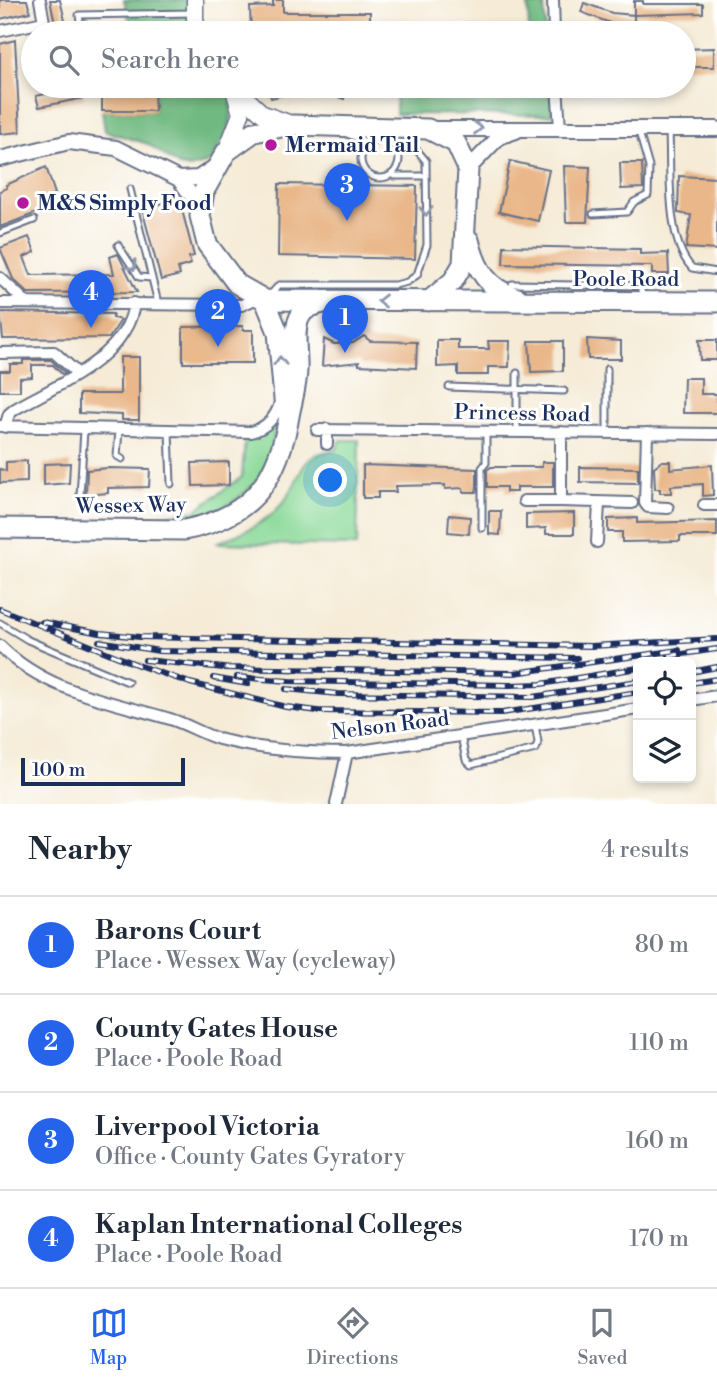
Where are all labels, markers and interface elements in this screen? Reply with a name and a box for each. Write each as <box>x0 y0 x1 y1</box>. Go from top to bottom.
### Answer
search box <box>21 21 696 98</box>
icon: search <box>45 41 83 79</box>
text: Search here <box>101 44 240 76</box>
one-way arrow <box>473 120 484 136</box>
place label: Mermaid Tail <box>285 133 419 159</box>
marker: Mermaid Tail <box>263 137 279 153</box>
pin: 3 <box>324 163 370 221</box>
place label: M&S Simply Food <box>37 191 212 217</box>
marker: M&S Simply Food <box>15 195 31 211</box>
one-way arrow <box>418 206 434 216</box>
one-way arrow <box>124 258 136 271</box>
street label: Poole Road <box>573 267 679 293</box>
pin: 4 <box>68 270 114 328</box>
pin: 2 <box>195 289 241 347</box>
one-way arrow <box>377 293 387 309</box>
pin: 1 <box>322 295 368 353</box>
one-way arrow <box>272 355 287 366</box>
street label: Princess Road <box>454 400 590 428</box>
your location <box>313 463 347 497</box>
street label: Wessex Way <box>75 492 187 520</box>
map controls <box>633 657 696 783</box>
button: locate <box>633 657 696 720</box>
street label: Nelson Road <box>330 706 451 746</box>
button: layers <box>633 720 696 783</box>
scale bar <box>21 755 186 787</box>
text: 100 m <box>32 758 85 782</box>
text: Nearby <box>28 831 132 869</box>
text: 4 results <box>601 836 689 864</box>
text: Barons Court <box>95 915 261 947</box>
text: 1 <box>45 931 57 959</box>
text: 80 m <box>635 931 689 959</box>
text: Place · Wessex Way (cycleway) <box>95 947 396 975</box>
text: County Gates House <box>95 1013 338 1045</box>
text: 2 <box>44 1029 58 1057</box>
text: 110 m <box>629 1029 689 1057</box>
text: Place · Poole Road <box>95 1045 282 1073</box>
text: Liverpool Victoria <box>95 1111 320 1143</box>
text: 3 <box>44 1127 58 1155</box>
text: 160 m <box>626 1127 689 1155</box>
text: Office · County Gates Gyratory <box>95 1143 405 1171</box>
text: Kaplan International Colleges <box>95 1209 463 1241</box>
text: 4 <box>43 1225 59 1253</box>
text: 170 m <box>629 1225 689 1253</box>
text: Place · Poole Road <box>95 1241 282 1269</box>
tab: Map <box>90 1304 128 1370</box>
tab: Directions <box>307 1304 398 1370</box>
tab: Saved <box>578 1304 627 1370</box>

